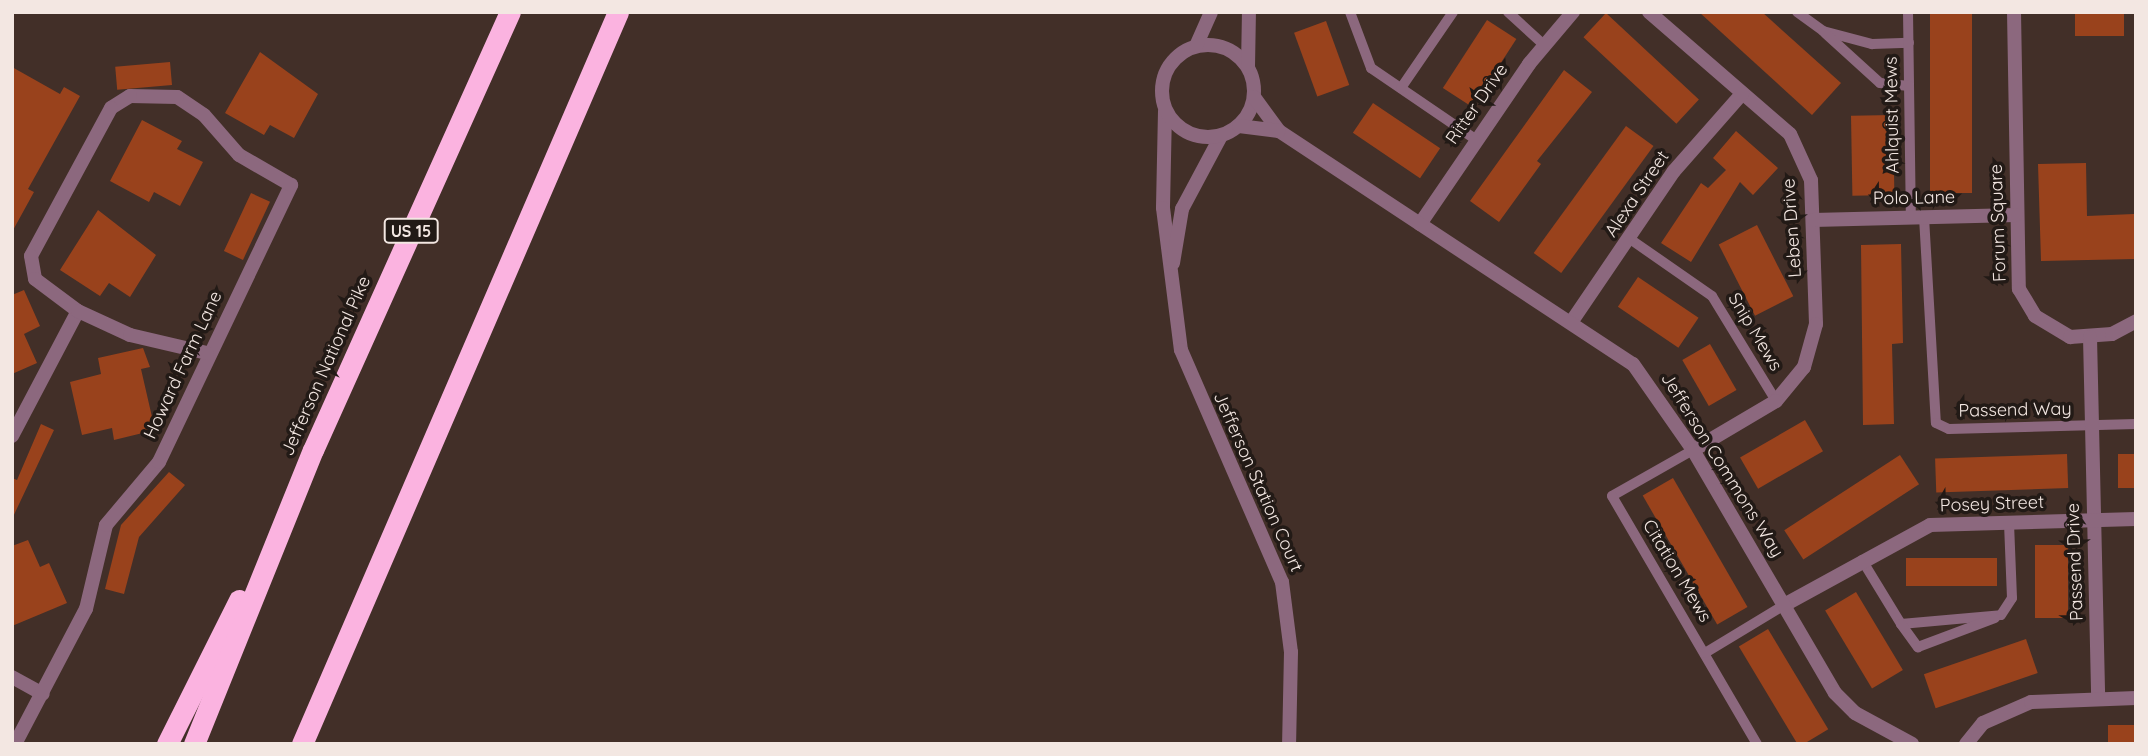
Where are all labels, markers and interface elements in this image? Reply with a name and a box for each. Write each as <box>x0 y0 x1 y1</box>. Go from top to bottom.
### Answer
street label: Ahlquist Mews <box>1880 56 1904 174</box>
street label: Ritter Drive <box>1441 60 1513 148</box>
street label: Alexa Street <box>1600 147 1674 241</box>
street label: Forum Square <box>1985 164 2011 282</box>
street label: Leben Drive <box>1778 178 1806 278</box>
street label: Polo Lane <box>1873 186 1955 210</box>
road number: US 15 <box>383 218 439 244</box>
street label: Jefferson National Pike <box>277 273 375 459</box>
street label: Howard Farm Lane <box>139 288 227 442</box>
street label: Snip Mews <box>1723 289 1787 375</box>
street label: Jefferson Commons Way <box>1656 369 1788 561</box>
street label: Jefferson Station Court <box>1209 389 1307 575</box>
street label: Passend Way <box>1958 398 2072 422</box>
street label: Posey Street <box>1940 491 2044 517</box>
street label: Passend Drive <box>2062 503 2088 621</box>
street label: Citation Mews <box>1638 516 1716 626</box>

